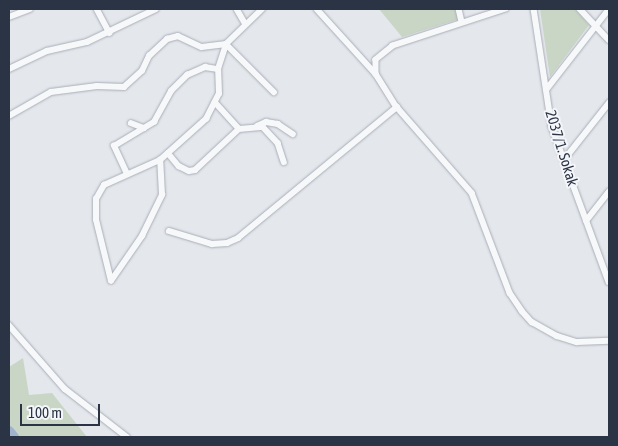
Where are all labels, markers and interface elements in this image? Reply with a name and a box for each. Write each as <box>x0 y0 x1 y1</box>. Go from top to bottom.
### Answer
street label: 2037/1. Sokak <box>542 108 582 188</box>
scale bar <box>22 394 102 426</box>
text: 100 m <box>28 404 62 421</box>

